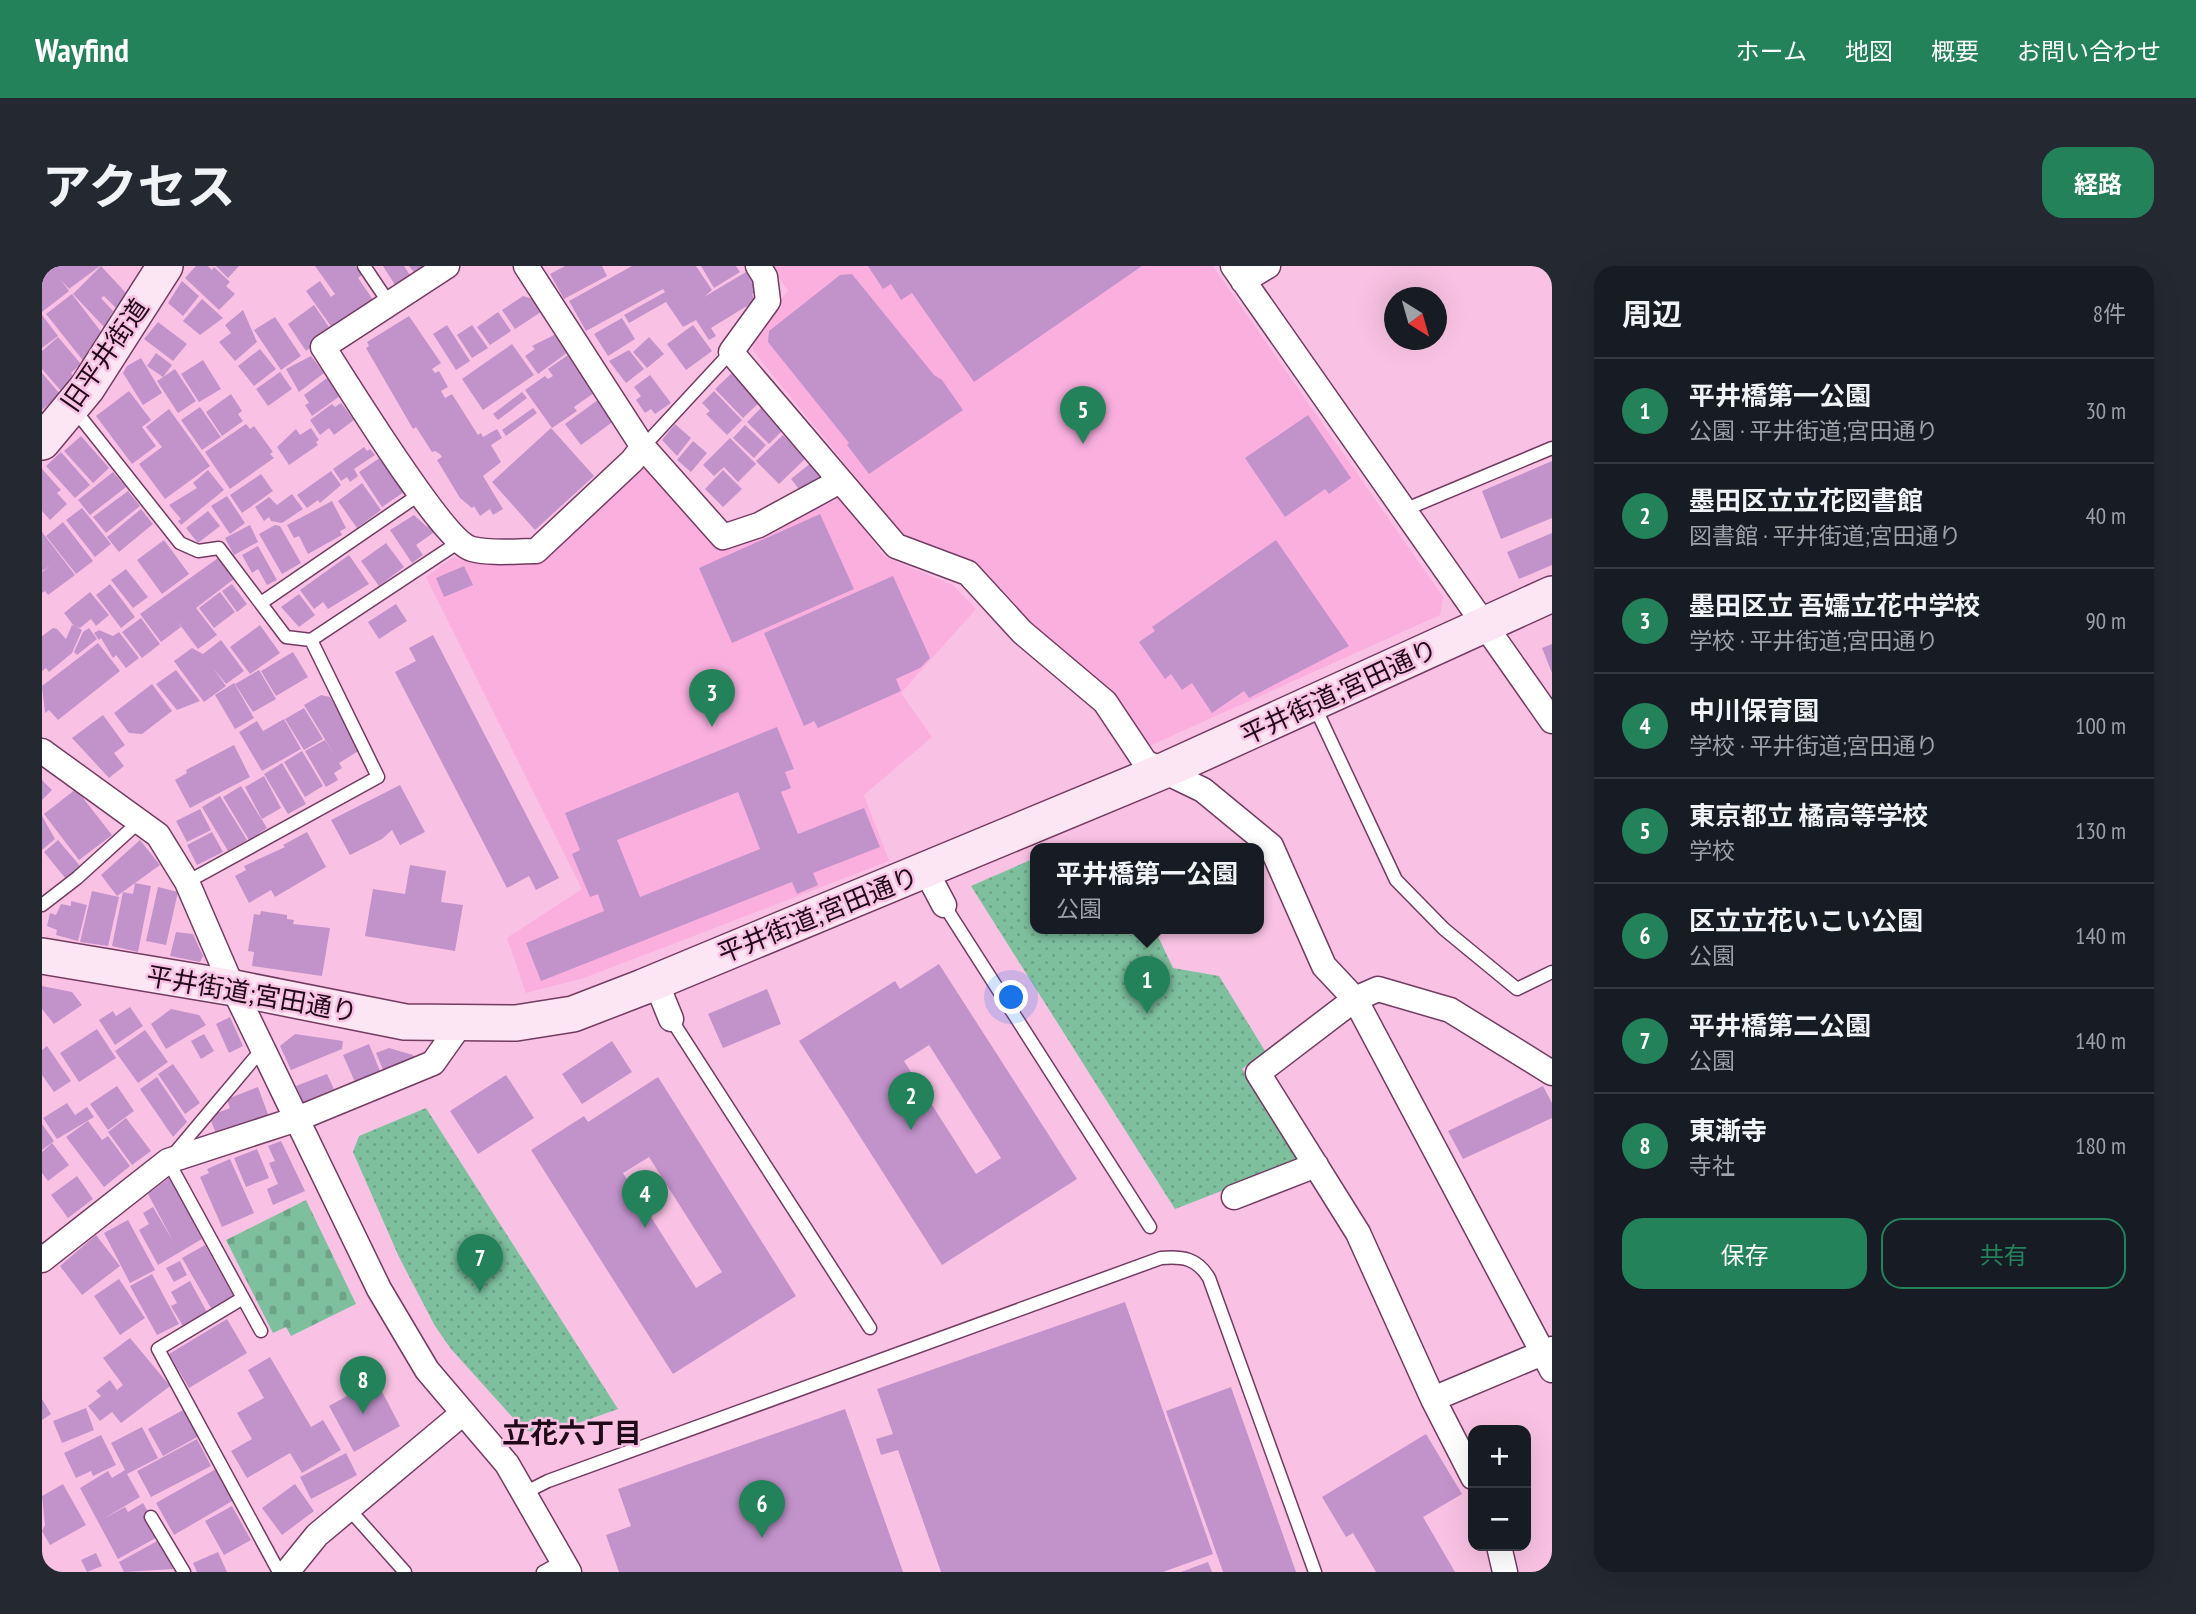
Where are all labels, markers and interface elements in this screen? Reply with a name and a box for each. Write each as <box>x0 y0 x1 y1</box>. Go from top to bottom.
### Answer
text: Wayfind <box>35 28 129 71</box>
text: ホーム <box>1736 36 1807 67</box>
text: 地図 <box>1845 36 1893 67</box>
text: 概要 <box>1931 36 1979 67</box>
text: お問い合わせ <box>2017 36 2161 67</box>
button: 経路 <box>2042 147 2154 218</box>
text: アクセス <box>42 154 236 218</box>
north arrow <box>1384 287 1447 350</box>
street label: 旧平井街道 <box>54 292 155 417</box>
text: 周辺 <box>1622 294 1682 333</box>
text: 8件 <box>2093 299 2126 328</box>
text: 平井橋第一公園 <box>1689 379 1871 412</box>
pin: 5 <box>1060 386 1106 444</box>
text: 1 <box>1640 396 1651 425</box>
text: 30 m <box>2085 396 2126 425</box>
text: 公園 · 平井街道;宮田通り <box>1689 416 1939 445</box>
text: 墨田区立立花図書館 <box>1689 484 1923 517</box>
text: 2 <box>1640 501 1651 530</box>
text: 40 m <box>2085 501 2126 530</box>
text: 図書館 · 平井街道;宮田通り <box>1689 521 1962 550</box>
text: 墨田区立 吾嬬立花中学校 <box>1689 589 1980 622</box>
text: 3 <box>1640 606 1651 635</box>
text: 90 m <box>2085 606 2126 635</box>
text: 学校 · 平井街道;宮田通り <box>1689 626 1939 655</box>
street label: 平井街道;宮田通り <box>1235 631 1443 752</box>
pin: 3 <box>689 669 735 727</box>
text: 中川保育園 <box>1689 694 1819 727</box>
text: 4 <box>1640 711 1651 740</box>
text: 100 m <box>2075 711 2126 740</box>
text: 学校 · 平井街道;宮田通り <box>1689 731 1939 760</box>
text: 東京都立 橘高等学校 <box>1689 799 1928 832</box>
text: 5 <box>1640 816 1651 845</box>
text: 130 m <box>2075 816 2126 845</box>
text: 学校 <box>1689 836 1735 865</box>
popup <box>1030 843 1264 934</box>
text: 平井橋第一公園 <box>1056 857 1238 890</box>
street label: 平井街道;宮田通り <box>713 859 923 970</box>
text: 公園 <box>1056 894 1102 923</box>
text: 区立立花いこい公園 <box>1689 904 1923 937</box>
text: 6 <box>1640 921 1651 950</box>
text: 140 m <box>2075 921 2126 950</box>
text: 公園 <box>1689 941 1735 970</box>
pin: 1 <box>1124 956 1170 1014</box>
street label: 平井街道;宮田通り <box>144 959 360 1028</box>
your location <box>994 980 1028 1014</box>
text: 平井橋第二公園 <box>1689 1009 1871 1042</box>
text: 7 <box>1640 1026 1651 1055</box>
text: 140 m <box>2075 1026 2126 1055</box>
text: 公園 <box>1689 1046 1735 1075</box>
pin: 2 <box>888 1072 934 1130</box>
text: 東漸寺 <box>1689 1114 1767 1147</box>
text: 8 <box>1640 1131 1651 1160</box>
text: 180 m <box>2075 1131 2126 1160</box>
text: 寺社 <box>1689 1151 1735 1180</box>
pin: 4 <box>622 1170 668 1228</box>
button: 保存 <box>1622 1218 1867 1289</box>
button: 共有 <box>1881 1218 2126 1289</box>
pin: 7 <box>457 1234 503 1292</box>
pin: 8 <box>340 1356 386 1414</box>
district label: 立花六丁目 <box>502 1414 642 1451</box>
map controls <box>1468 1425 1531 1551</box>
button: + <box>1468 1425 1531 1488</box>
pin: 6 <box>739 1480 785 1538</box>
button: − <box>1468 1488 1531 1551</box>

